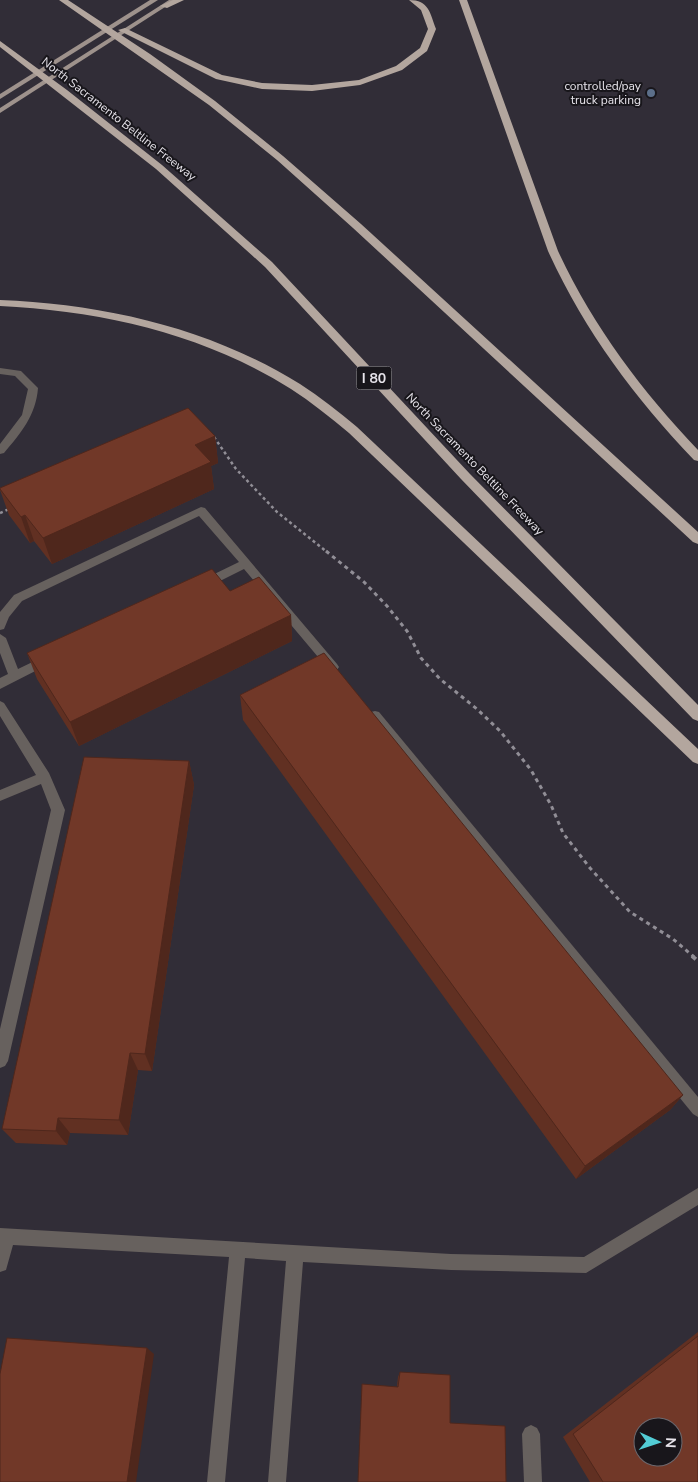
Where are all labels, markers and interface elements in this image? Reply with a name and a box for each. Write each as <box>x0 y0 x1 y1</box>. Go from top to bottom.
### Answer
street label: North Sacramento Beltline Freeway <box>38 54 200 185</box>
place label: controlled/pay truck parking <box>564 78 642 108</box>
marker: controlled/pay truck parking <box>645 87 657 99</box>
road number: I 80 <box>356 366 392 389</box>
street label: North Sacramento Beltline Freeway <box>403 389 548 539</box>
north arrow <box>633 1417 683 1467</box>
text: N <box>661 1437 680 1448</box>

